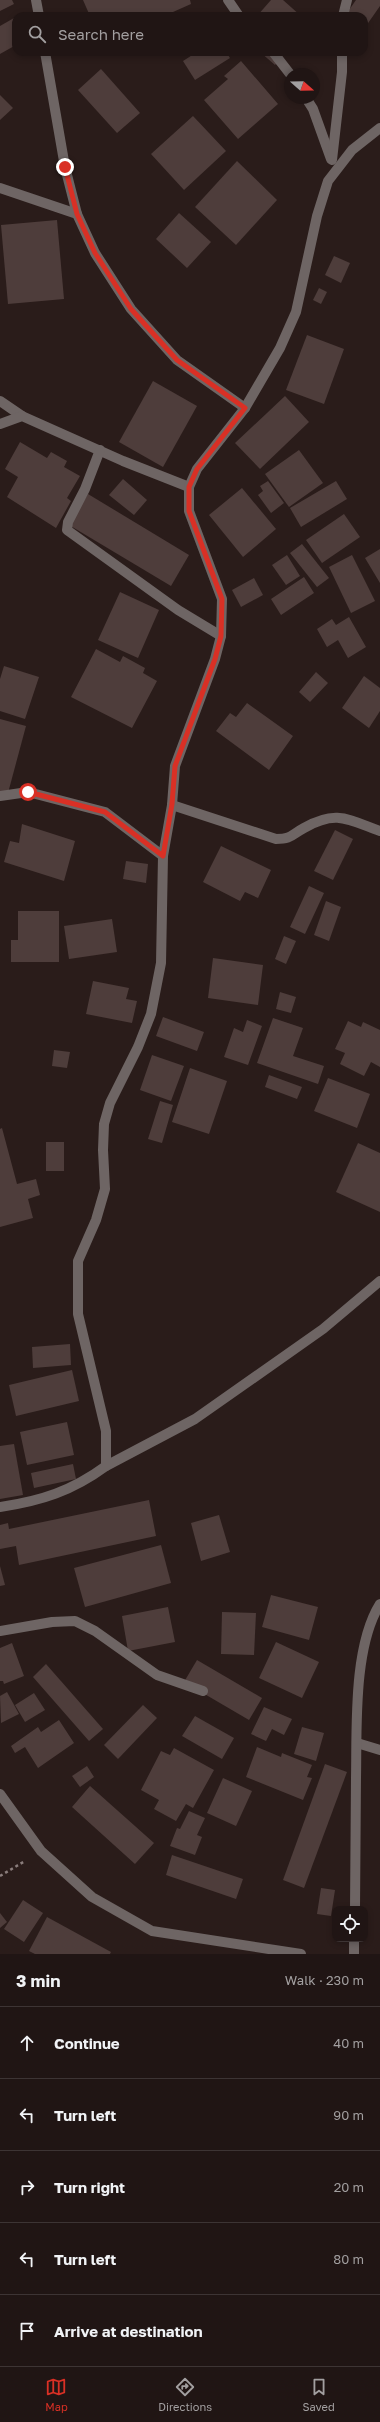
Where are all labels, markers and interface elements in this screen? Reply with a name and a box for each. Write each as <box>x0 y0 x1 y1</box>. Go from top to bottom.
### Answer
search box <box>12 12 368 56</box>
icon: search <box>26 23 48 45</box>
text: Search here <box>58 25 144 43</box>
north arrow <box>284 68 320 104</box>
route end <box>56 158 74 176</box>
route start <box>19 783 37 801</box>
map controls <box>332 1906 368 1942</box>
button: locate <box>332 1906 368 1942</box>
text: 3 min <box>16 1970 60 1991</box>
text: Walk · 230 m <box>285 1972 364 1988</box>
icon: ahead <box>16 2032 38 2054</box>
text: Continue <box>54 2034 120 2052</box>
text: 40 m <box>333 2035 364 2051</box>
icon: left <box>16 2104 38 2126</box>
text: Turn left <box>54 2106 116 2124</box>
text: 90 m <box>333 2107 364 2123</box>
icon: right <box>16 2176 38 2198</box>
text: Turn right <box>54 2178 125 2196</box>
text: 20 m <box>334 2179 364 2195</box>
icon: left <box>16 2248 38 2270</box>
text: Turn left <box>54 2250 116 2268</box>
text: 80 m <box>333 2251 364 2267</box>
icon: arrive <box>16 2320 38 2342</box>
text: Arrive at destination <box>54 2322 203 2340</box>
tab: Map <box>45 2376 68 2413</box>
tab: Directions <box>158 2376 212 2413</box>
tab: Saved <box>303 2376 335 2413</box>

